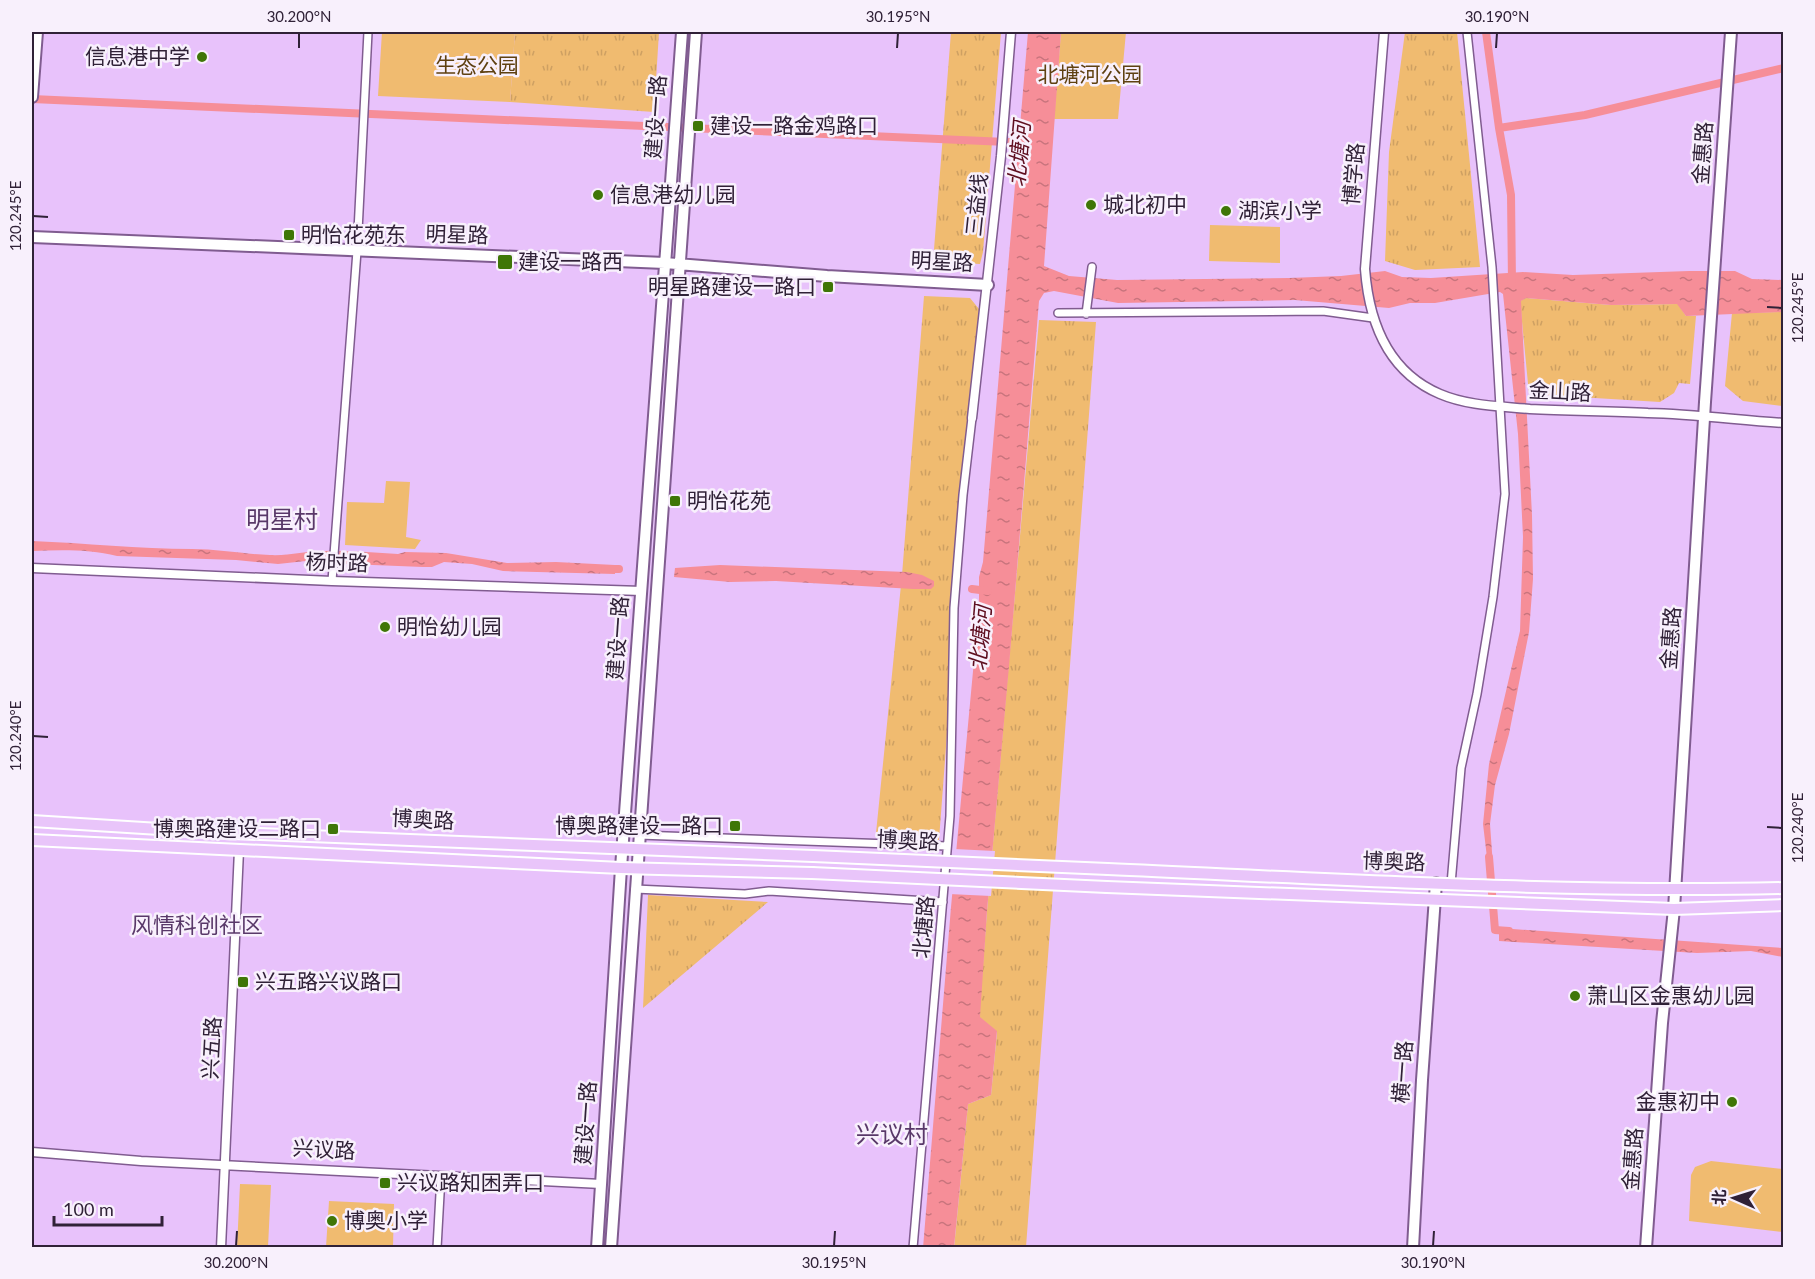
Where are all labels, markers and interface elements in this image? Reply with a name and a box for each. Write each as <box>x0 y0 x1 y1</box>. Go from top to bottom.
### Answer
text: 30.200°N <box>267 7 331 25</box>
text: 30.195°N <box>866 7 930 25</box>
text: 30.190°N <box>1465 7 1529 25</box>
place label: 信息港中学 <box>85 43 190 68</box>
marker: 信息港中学 <box>195 50 209 64</box>
park label: 生态公园 <box>435 52 519 77</box>
park label: 北塘河公园 <box>1038 61 1143 86</box>
street label: 建设一路 <box>639 74 670 160</box>
place label: 建设一路金鸡路口 <box>710 112 878 137</box>
water label: 北塘河 <box>1002 116 1035 188</box>
marker: 建设一路金鸡路口 <box>691 119 705 133</box>
street label: 金惠路 <box>1687 121 1716 185</box>
street label: 博学路 <box>1337 141 1368 206</box>
street label: 三益线 <box>960 172 991 237</box>
text: 120.245°E <box>6 181 24 251</box>
place label: 信息港幼儿园 <box>610 181 736 206</box>
marker: 信息港幼儿园 <box>591 188 605 202</box>
place label: 城北初中 <box>1103 191 1187 216</box>
place label: 湖滨小学 <box>1238 197 1322 222</box>
marker: 城北初中 <box>1084 198 1098 212</box>
marker: 湖滨小学 <box>1219 204 1233 218</box>
street label: 明星路 <box>425 220 489 247</box>
place label: 明怡花苑东 <box>301 221 406 246</box>
marker: 明怡花苑东 <box>282 228 296 242</box>
street label: 明星路 <box>910 246 974 275</box>
place label: 建设一路西 <box>518 248 623 273</box>
marker: 建设一路西 <box>496 253 514 271</box>
place label: 明星路建设一路口 <box>648 273 816 298</box>
text: 120.245°E <box>1788 273 1806 343</box>
marker: 明星路建设一路口 <box>821 280 835 294</box>
street label: 金山路 <box>1528 376 1592 405</box>
place label: 明怡花苑 <box>687 487 771 512</box>
marker: 明怡花苑 <box>668 494 682 508</box>
district label: 明星村 <box>246 504 318 533</box>
street label: 杨时路 <box>305 548 369 575</box>
street label: 建设一路 <box>601 595 632 681</box>
water label: 北塘河 <box>963 600 996 672</box>
street label: 金惠路 <box>1655 606 1684 670</box>
place label: 明怡幼儿园 <box>397 613 502 638</box>
marker: 明怡幼儿园 <box>378 620 392 634</box>
text: 120.240°E <box>6 701 24 771</box>
text: 120.240°E <box>1788 793 1806 863</box>
street label: 博奥路 <box>391 804 455 833</box>
place label: 博奥路建设一路口 <box>555 812 723 837</box>
place label: 博奥路建设二路口 <box>153 815 321 840</box>
marker: 博奥路建设一路口 <box>728 819 742 833</box>
marker: 博奥路建设二路口 <box>326 822 340 836</box>
street label: 博奥路 <box>876 825 940 854</box>
street label: 博奥路 <box>1362 847 1426 874</box>
street label: 北塘路 <box>907 894 938 959</box>
district label: 风情科创社区 <box>131 911 263 938</box>
place label: 兴五路兴议路口 <box>255 968 402 993</box>
marker: 兴五路兴议路口 <box>236 975 250 989</box>
place label: 萧山区金惠幼儿园 <box>1587 982 1755 1007</box>
marker: 萧山区金惠幼儿园 <box>1568 989 1582 1003</box>
street label: 兴五路 <box>196 1016 225 1080</box>
street label: 横一路 <box>1387 1040 1416 1104</box>
street label: 建设一路 <box>569 1080 600 1166</box>
place label: 金惠初中 <box>1636 1088 1720 1113</box>
marker: 金惠初中 <box>1725 1095 1739 1109</box>
district label: 兴议村 <box>856 1119 928 1148</box>
street label: 金惠路 <box>1617 1127 1646 1191</box>
street label: 兴议路 <box>292 1134 356 1163</box>
north arrow <box>1704 1168 1764 1228</box>
place label: 兴议路知困弄口 <box>397 1169 544 1194</box>
marker: 兴议路知困弄口 <box>378 1176 392 1190</box>
scale bar <box>54 1189 162 1227</box>
text: 北 <box>1709 1189 1728 1206</box>
text: 100 m <box>63 1198 114 1220</box>
place label: 博奥小学 <box>344 1207 428 1232</box>
marker: 博奥小学 <box>325 1214 339 1228</box>
text: 30.200°N <box>204 1253 268 1271</box>
text: 30.195°N <box>802 1253 866 1271</box>
text: 30.190°N <box>1401 1253 1465 1271</box>

